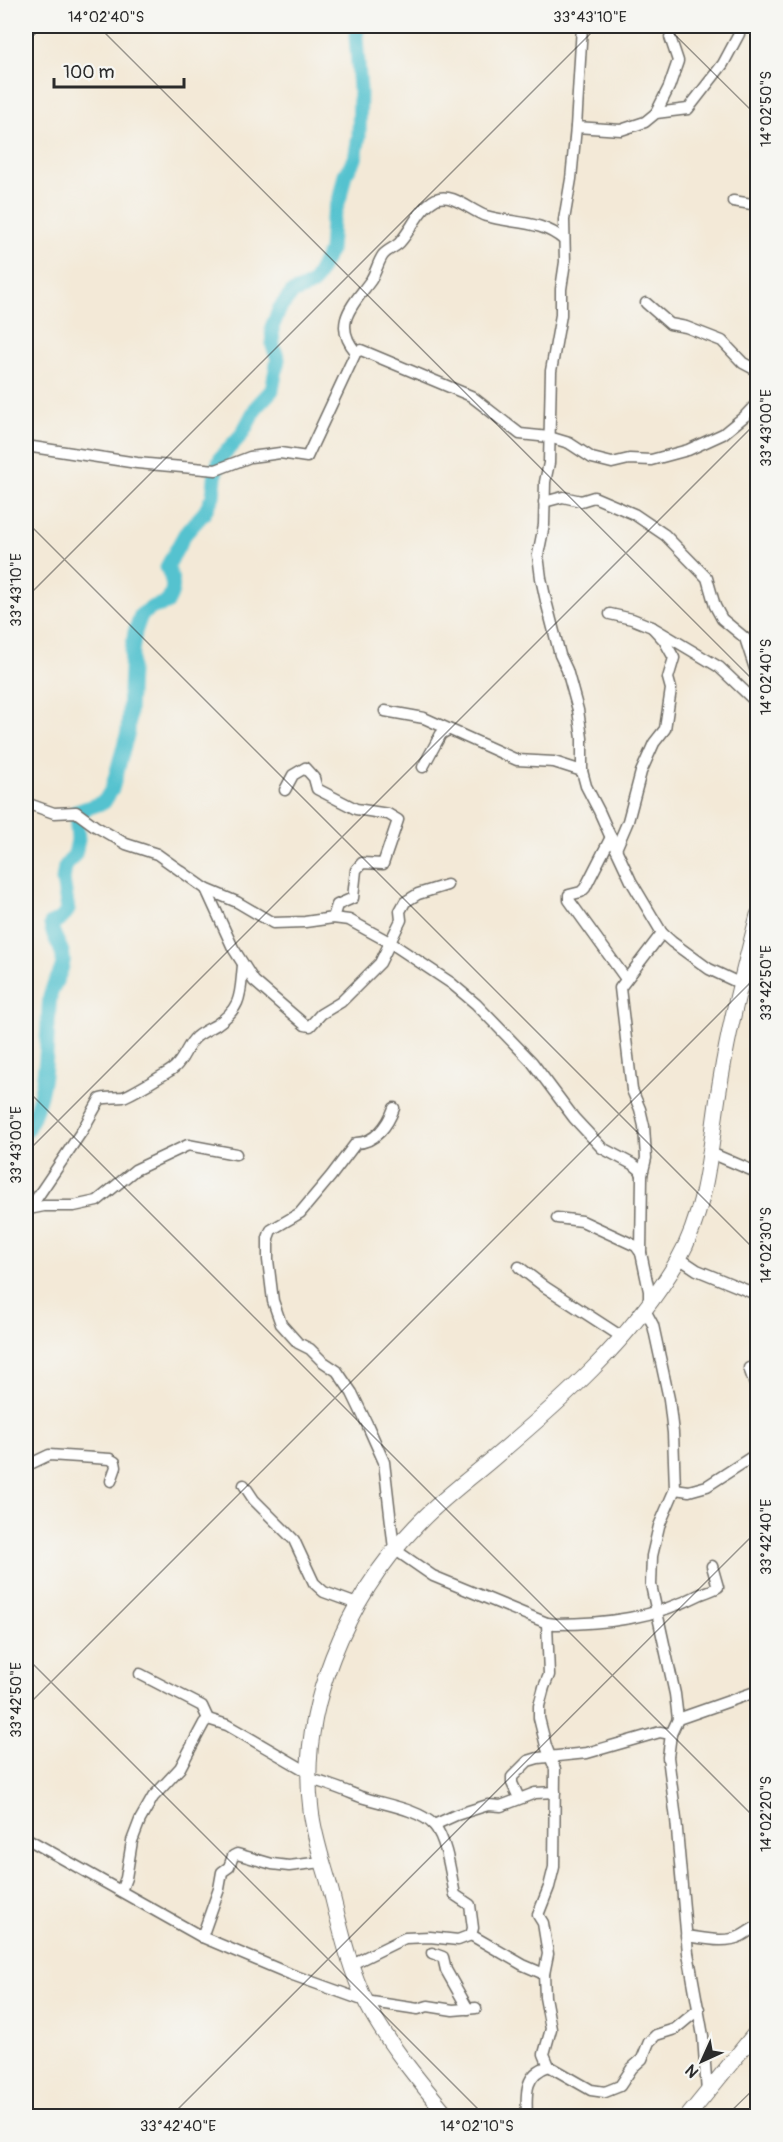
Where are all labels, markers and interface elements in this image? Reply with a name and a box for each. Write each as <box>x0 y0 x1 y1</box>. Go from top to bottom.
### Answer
text: 14°02'40"S <box>68 8 144 27</box>
text: 33°43'10"E <box>553 8 627 27</box>
scale bar <box>54 51 184 89</box>
text: 100 m <box>63 61 115 84</box>
text: 14°02'50"S <box>757 71 776 147</box>
text: 33°43'00"E <box>757 389 776 467</box>
text: 33°43'10"E <box>7 553 26 627</box>
text: 14°02'40"S <box>757 639 776 715</box>
text: 33°42'50"E <box>757 945 776 1021</box>
text: 33°43'00"E <box>7 1106 26 1184</box>
text: 14°02'30"S <box>757 1207 776 1283</box>
text: 33°42'40"E <box>757 1499 776 1575</box>
text: 33°42'50"E <box>7 1662 26 1738</box>
text: 14°02'20"S <box>757 1776 776 1852</box>
north arrow <box>672 2031 732 2091</box>
text: N <box>681 2060 703 2082</box>
text: 33°42'40"E <box>140 2117 216 2136</box>
text: 14°02'10"S <box>440 2117 514 2136</box>

